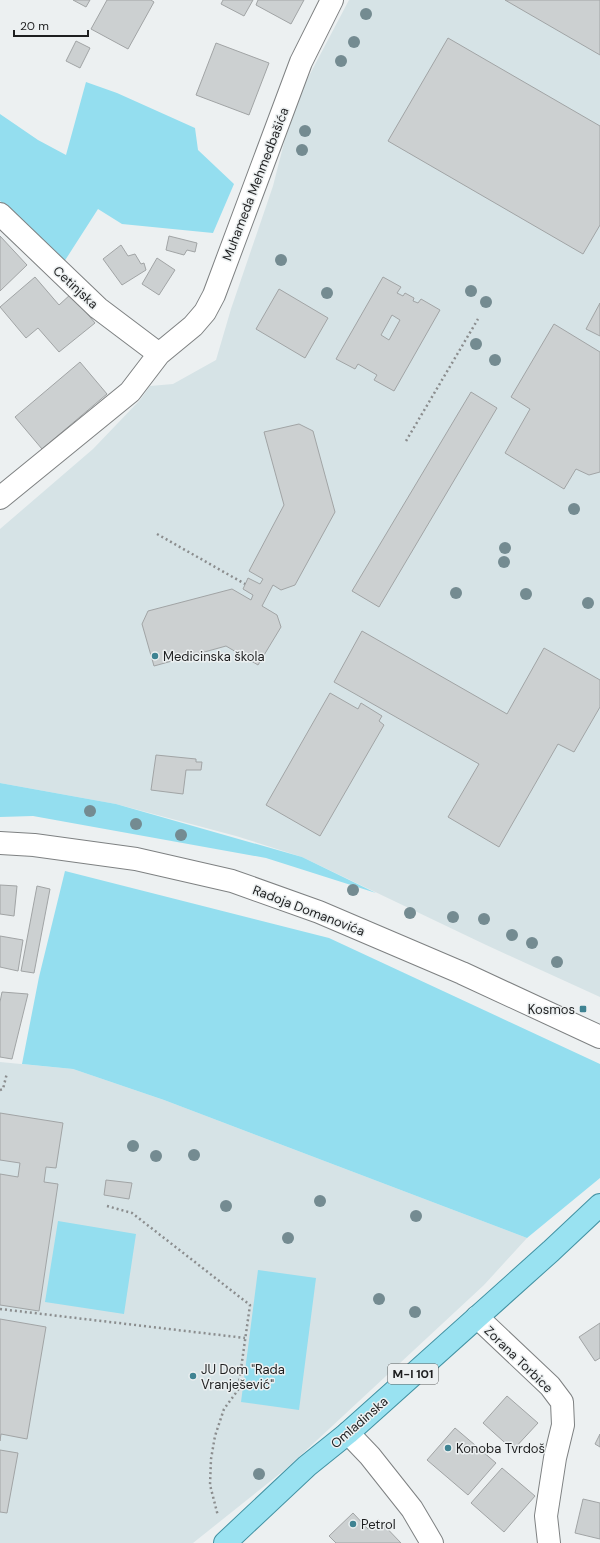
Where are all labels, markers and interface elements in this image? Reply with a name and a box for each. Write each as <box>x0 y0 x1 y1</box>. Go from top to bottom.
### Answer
scale bar <box>14 12 88 38</box>
text: 20 m <box>20 18 49 34</box>
street label: Muhameda Mehmedbašića <box>218 105 293 263</box>
street label: Cetinjska <box>50 262 102 312</box>
place label: Medicinska škola <box>163 648 264 665</box>
marker: Medicinska škola <box>150 651 160 661</box>
street label: Radoja Domanovića <box>250 881 367 940</box>
place label: Kosmos <box>528 1001 575 1018</box>
marker: Kosmos <box>578 1004 588 1014</box>
street label: Zorana Torbice <box>481 1322 557 1397</box>
place label: JU Dom "Rada Vranješević" <box>201 1361 285 1393</box>
road number: M-I 101 <box>388 1364 438 1384</box>
marker: JU Dom "Rada Vranješević" <box>188 1371 198 1381</box>
street label: Omladinska <box>327 1393 391 1452</box>
place label: Konoba Tvrdoš <box>456 1440 545 1457</box>
marker: Konoba Tvrdoš <box>443 1443 453 1453</box>
place label: Petrol <box>361 1516 396 1533</box>
marker: Petrol <box>348 1519 358 1529</box>

